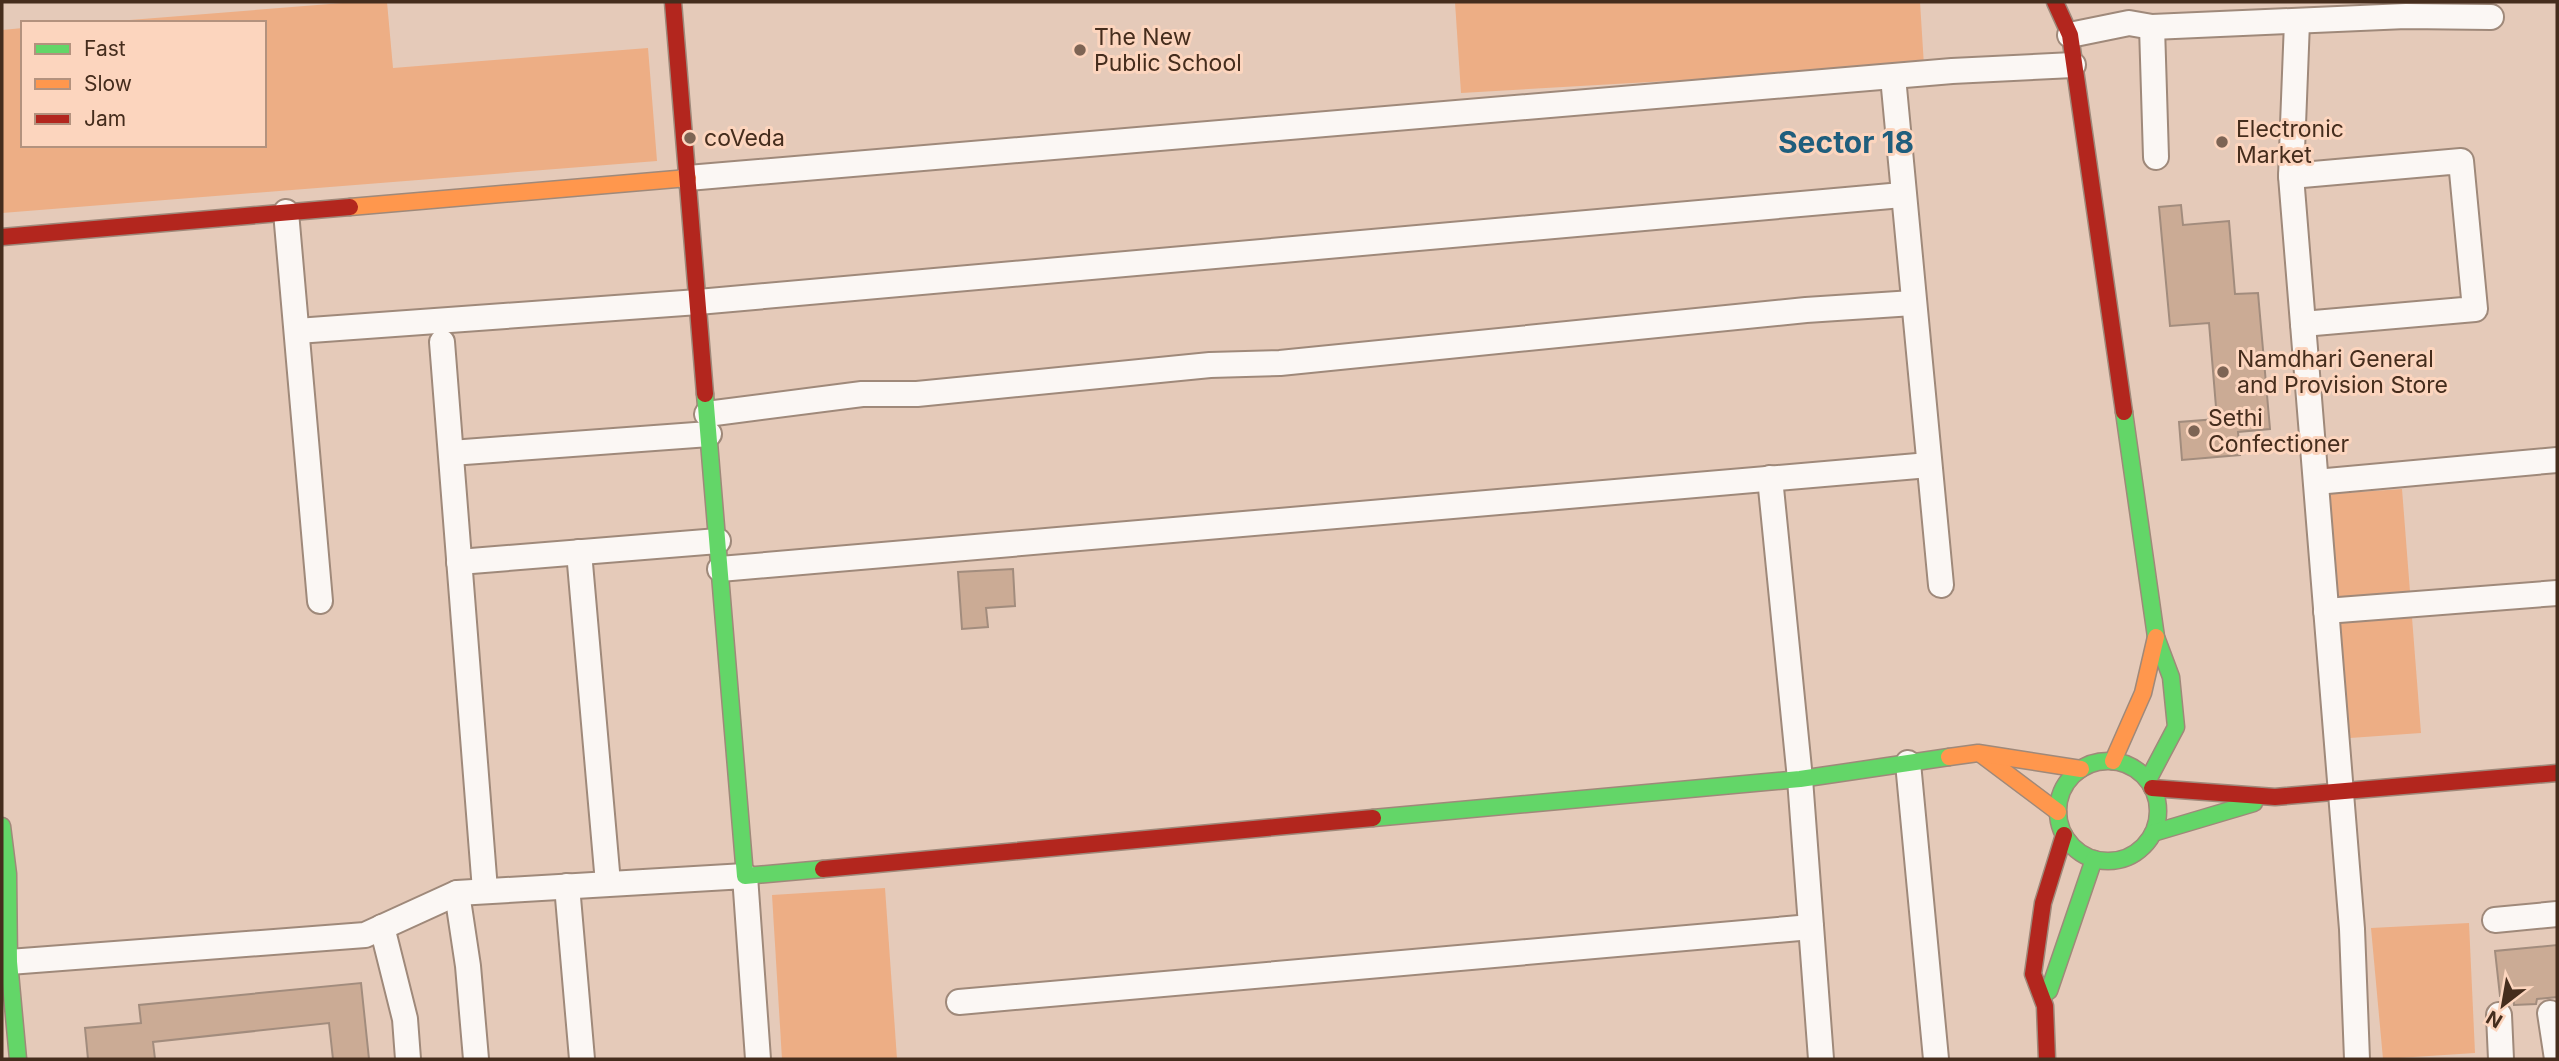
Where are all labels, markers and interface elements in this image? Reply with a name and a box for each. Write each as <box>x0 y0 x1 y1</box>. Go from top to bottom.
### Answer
legend <box>21 21 266 147</box>
place label: The New Public School <box>1094 23 1242 77</box>
text: Fast <box>84 36 126 61</box>
marker: The New Public School <box>1072 42 1088 58</box>
text: Slow <box>84 71 132 96</box>
text: Jam <box>84 106 126 131</box>
place label: Electronic Market <box>2236 115 2344 169</box>
place label: coVeda <box>704 124 785 152</box>
district label: Sector 18 <box>1778 124 1914 160</box>
marker: coVeda <box>682 130 698 146</box>
marker: Electronic Market <box>2214 134 2230 150</box>
place label: Namdhari General and Provision Store <box>2237 345 2448 399</box>
marker: Namdhari General and Provision Store <box>2215 364 2231 380</box>
place label: Sethi Confectioner <box>2208 404 2349 458</box>
marker: Sethi Confectioner <box>2186 423 2202 439</box>
north arrow <box>2468 970 2538 1040</box>
text: N <box>2482 1006 2507 1033</box>

